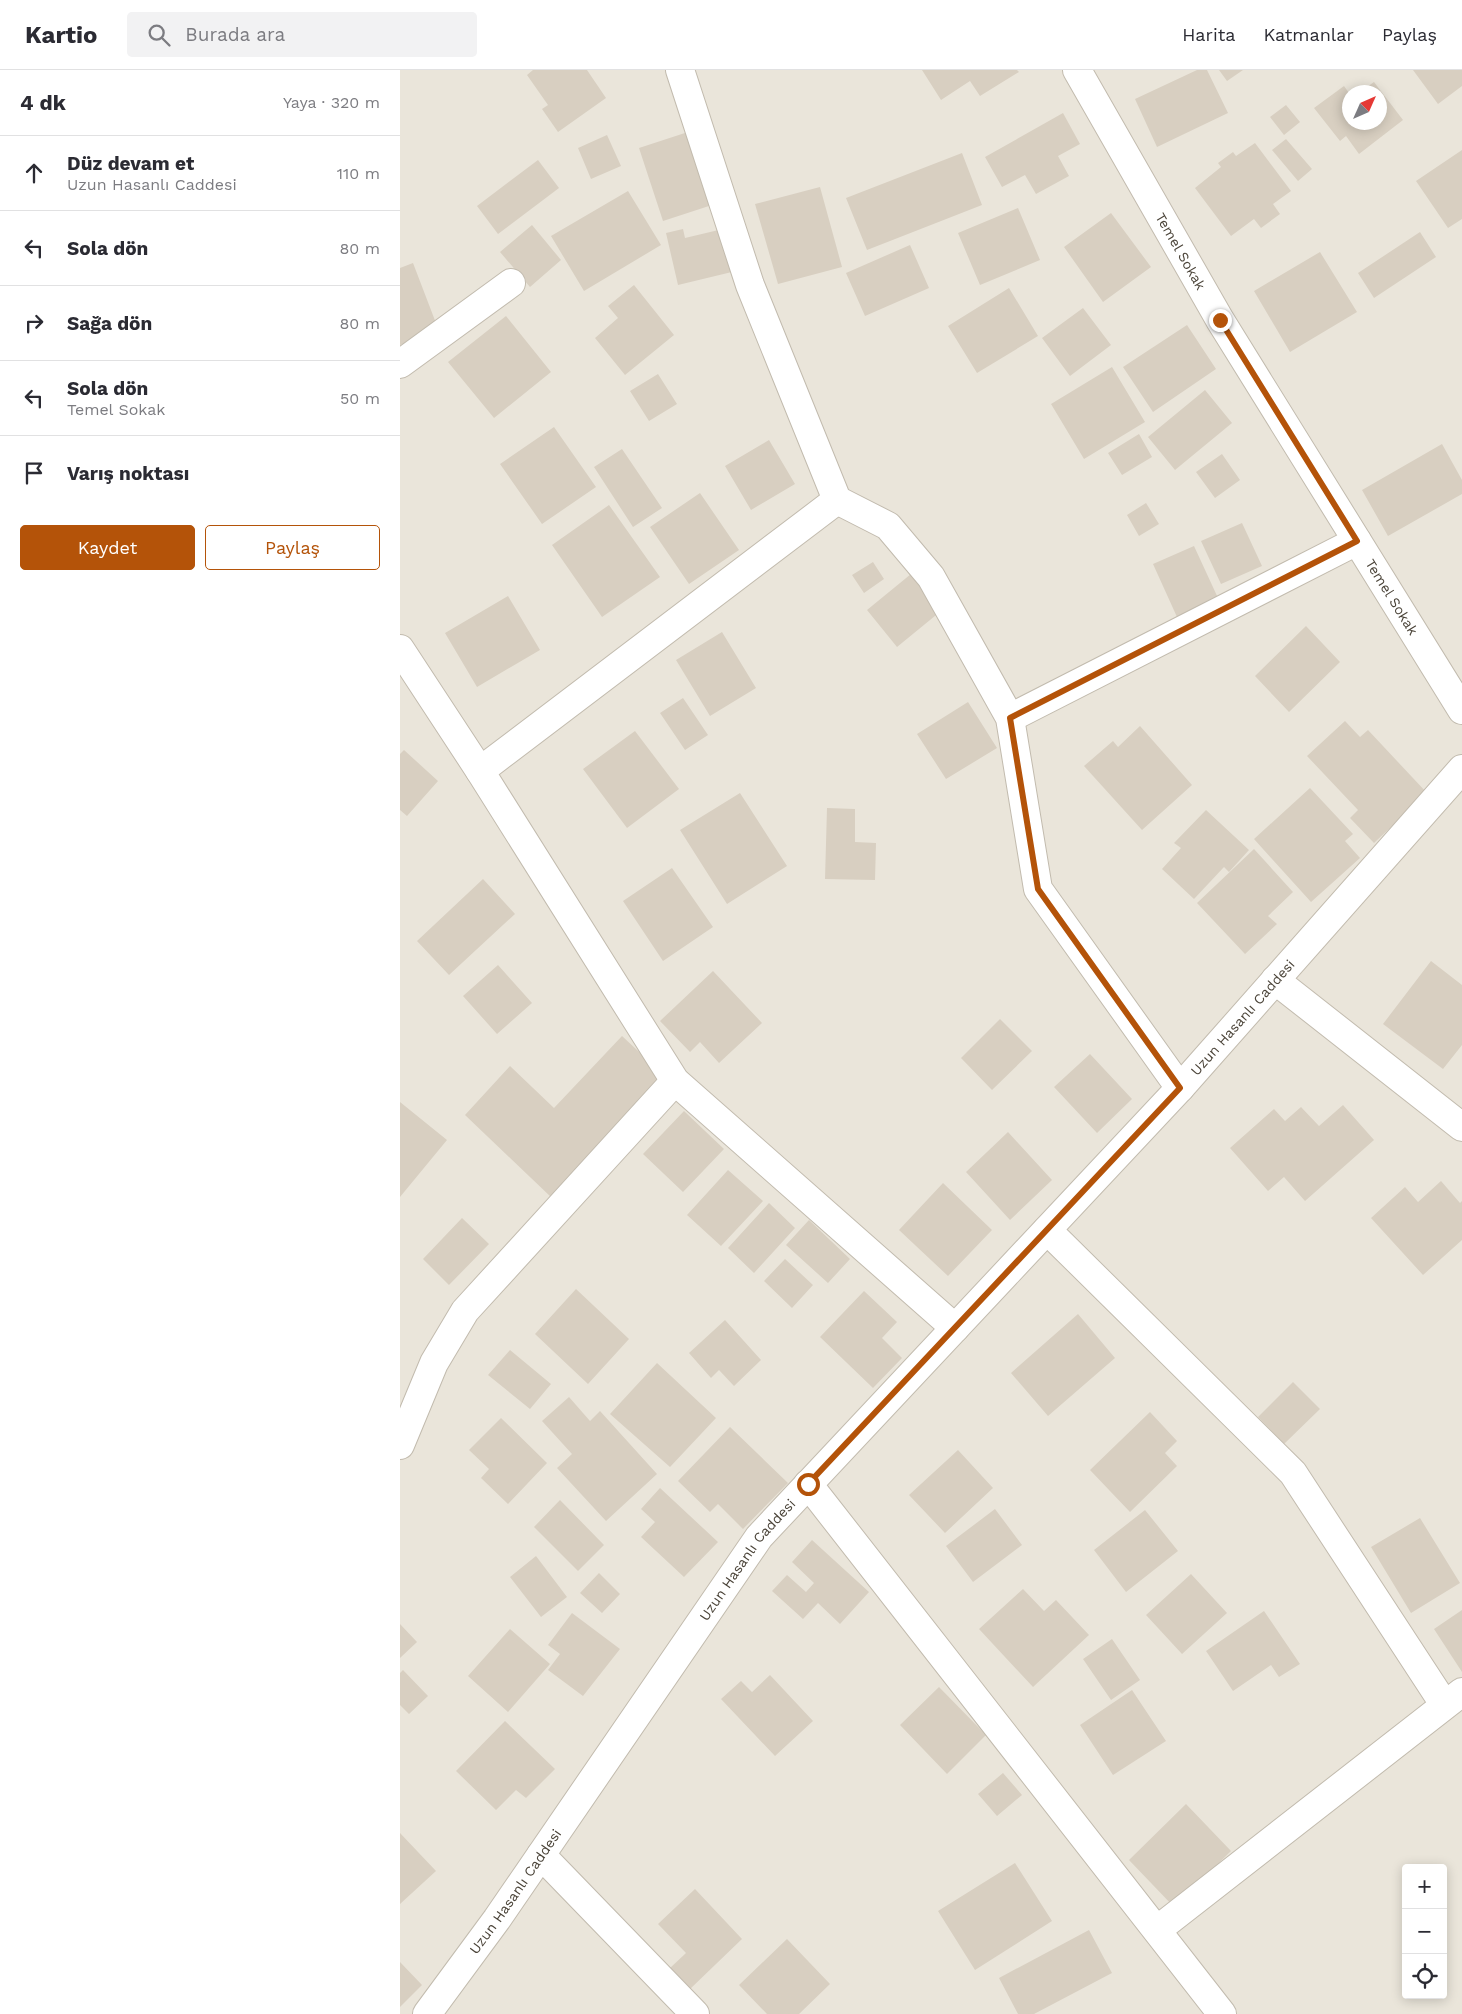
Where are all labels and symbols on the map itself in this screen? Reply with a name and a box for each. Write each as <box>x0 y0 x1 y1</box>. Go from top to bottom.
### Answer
north arrow <box>1342 85 1387 130</box>
street label: Temel Sokak <box>1152 210 1209 293</box>
route end <box>1209 309 1232 332</box>
street label: Temel Sokak <box>1362 556 1421 638</box>
street label: Uzun Hasanlı Caddesi <box>1187 956 1298 1078</box>
route start <box>797 1473 820 1496</box>
street label: Uzun Hasanlı Caddesi <box>696 1496 798 1624</box>
street label: Uzun Hasanlı Caddesi <box>466 1826 564 1957</box>

